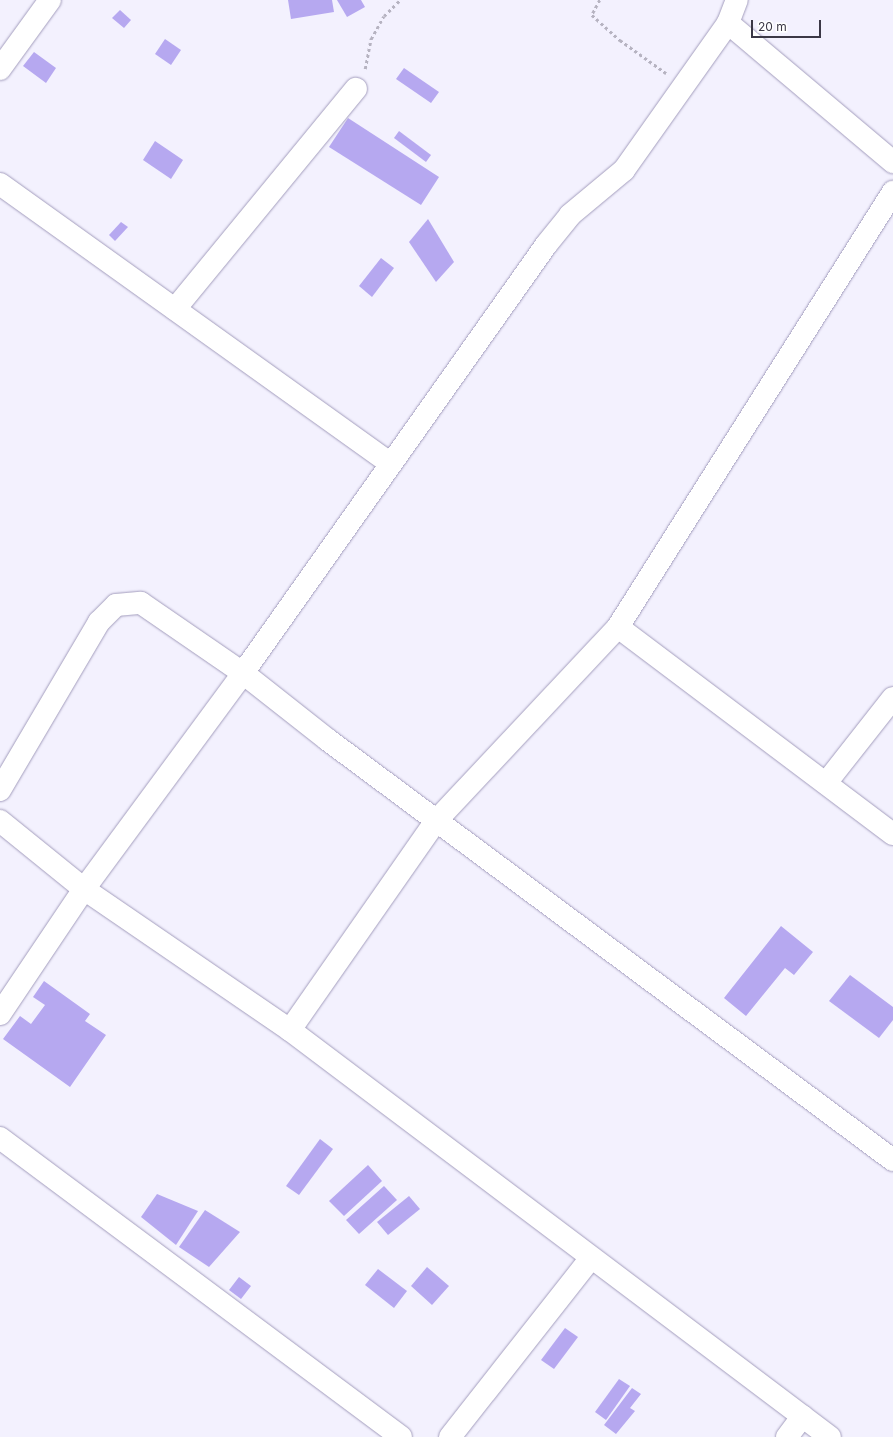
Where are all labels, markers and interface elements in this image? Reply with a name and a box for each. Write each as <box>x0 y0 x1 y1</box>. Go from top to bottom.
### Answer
scale bar <box>753 12 823 38</box>
text: 20 m <box>758 19 787 34</box>

